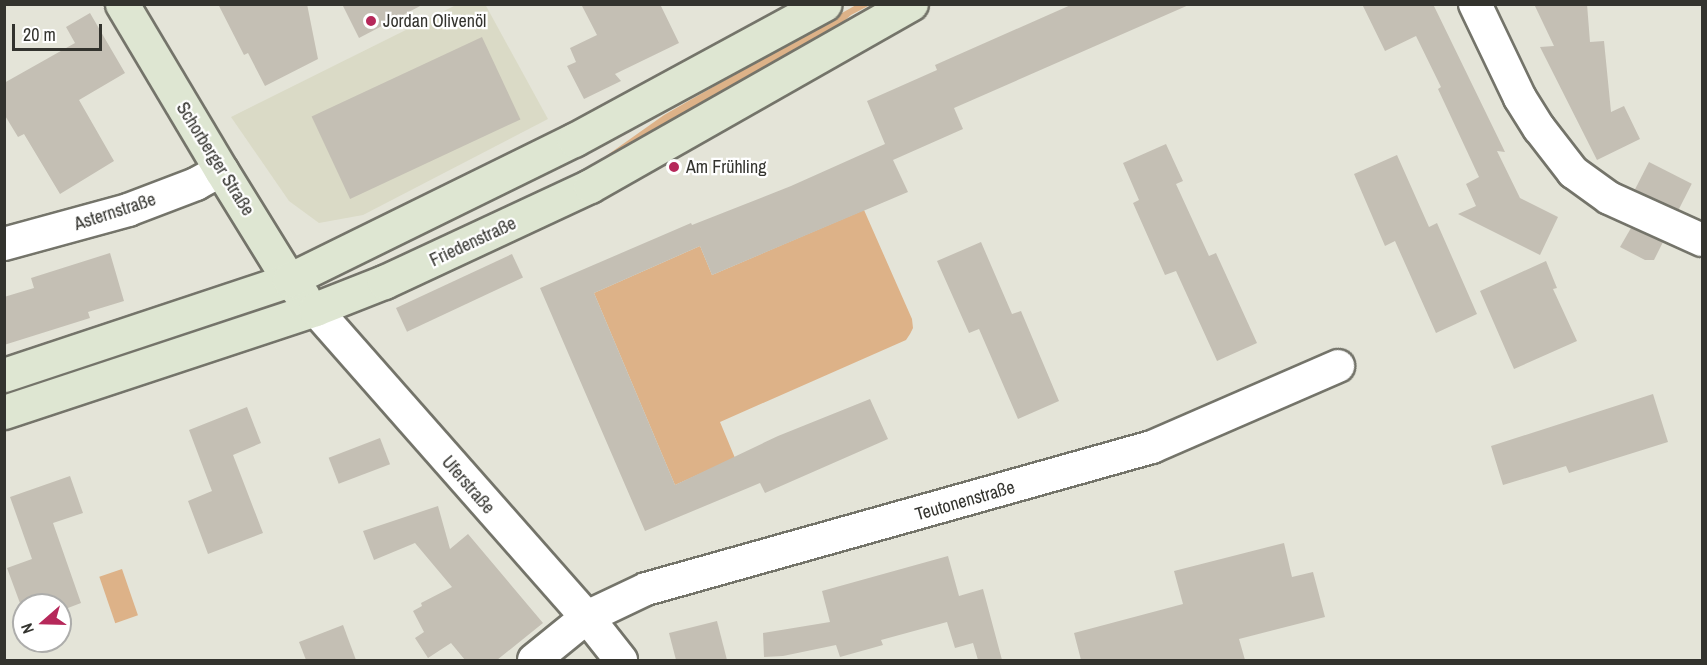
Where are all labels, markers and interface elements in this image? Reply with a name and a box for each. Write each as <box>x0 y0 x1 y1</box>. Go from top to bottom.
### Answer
place label: Jordan Olivenöl <box>383 10 486 32</box>
scale bar <box>15 12 105 50</box>
marker: Jordan Olivenöl <box>364 14 378 28</box>
text: 20 m <box>23 22 56 47</box>
street label: Schorberger Straße <box>171 98 259 220</box>
place label: Am Frühling <box>686 156 766 178</box>
marker: Am Frühling <box>667 160 681 174</box>
street label: Asternstraße <box>71 189 159 235</box>
street label: Friedenstraße <box>426 213 520 271</box>
street label: Uferstraße <box>437 452 499 518</box>
street label: Teutonenstraße <box>913 476 1017 526</box>
north arrow <box>12 593 72 653</box>
text: N <box>15 620 39 637</box>

